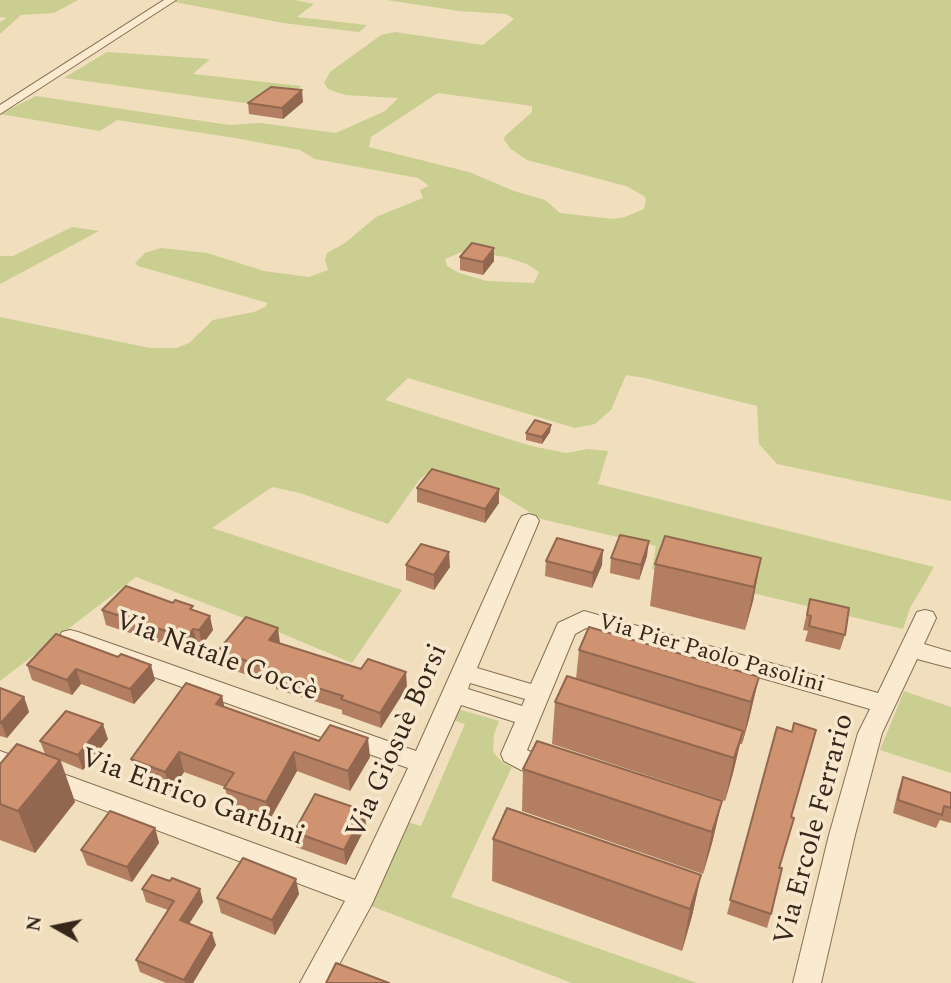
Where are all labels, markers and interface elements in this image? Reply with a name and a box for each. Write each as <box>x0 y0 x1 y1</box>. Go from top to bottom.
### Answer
street label: Via Natale Coccè <box>110 606 322 710</box>
street label: Via Pier Paolo Pasolini <box>595 609 827 701</box>
street label: Via Giosuè Borsi <box>341 639 457 845</box>
street label: Via Ercole Ferrario <box>769 711 863 949</box>
street label: Via Enrico Garbini <box>75 743 309 855</box>
north arrow <box>21 892 91 962</box>
text: N <box>19 914 50 934</box>

